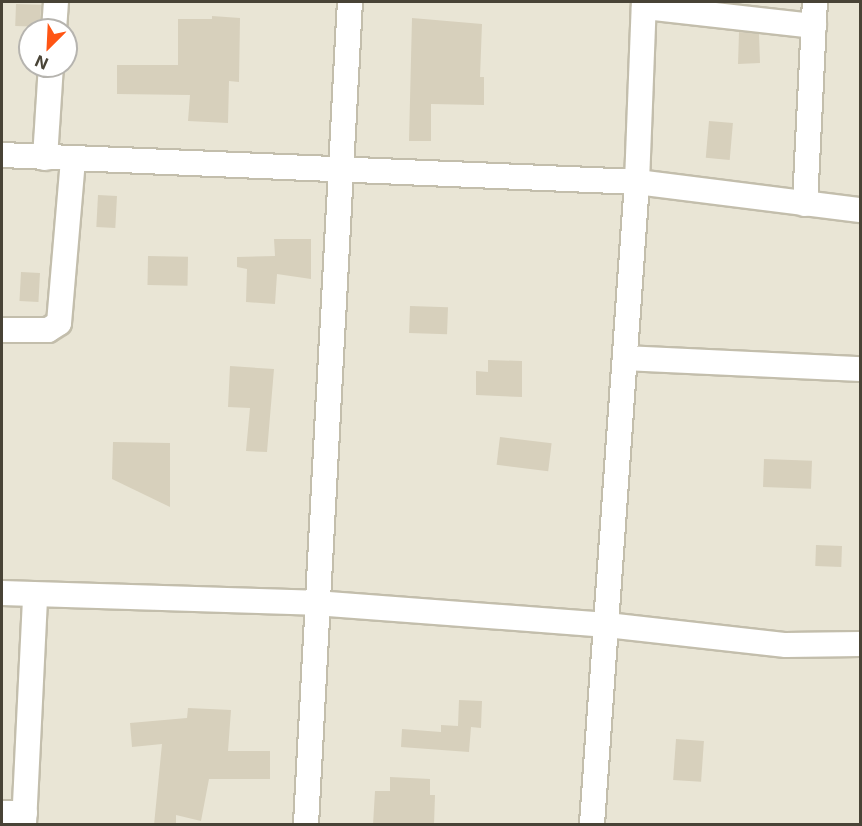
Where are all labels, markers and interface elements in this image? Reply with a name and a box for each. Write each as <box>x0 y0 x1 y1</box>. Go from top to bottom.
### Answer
north arrow <box>18 18 78 78</box>
text: N <box>32 51 51 74</box>

